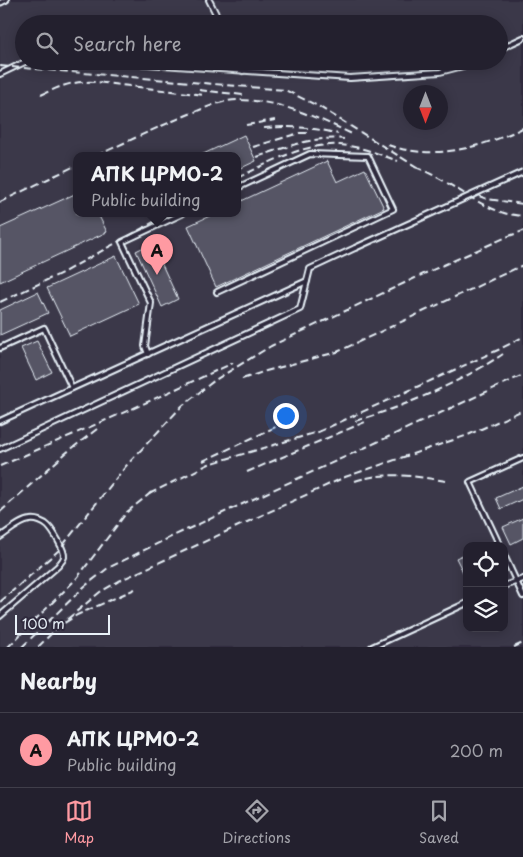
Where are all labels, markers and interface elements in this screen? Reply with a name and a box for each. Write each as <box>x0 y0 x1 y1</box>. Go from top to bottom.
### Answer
search box <box>15 15 508 70</box>
icon: search <box>33 29 61 57</box>
text: Search here <box>73 29 182 57</box>
north arrow <box>403 85 448 130</box>
popup <box>73 152 241 217</box>
text: АПК ЦРМО-2 <box>91 159 223 187</box>
text: Public building <box>91 187 201 211</box>
pin: A <box>141 234 173 275</box>
your location <box>273 403 299 429</box>
map controls <box>463 542 508 632</box>
button: locate <box>463 542 508 587</box>
button: layers <box>463 587 508 632</box>
scale bar <box>15 612 110 635</box>
text: 100 m <box>22 613 65 634</box>
text: Nearby <box>20 664 97 696</box>
text: АПК ЦРМО-2 <box>67 724 199 752</box>
text: A <box>30 738 42 762</box>
text: 200 m <box>450 738 503 762</box>
text: Public building <box>67 752 177 776</box>
tab: Map <box>64 797 94 848</box>
tab: Directions <box>223 797 291 848</box>
tab: Saved <box>419 797 459 848</box>

